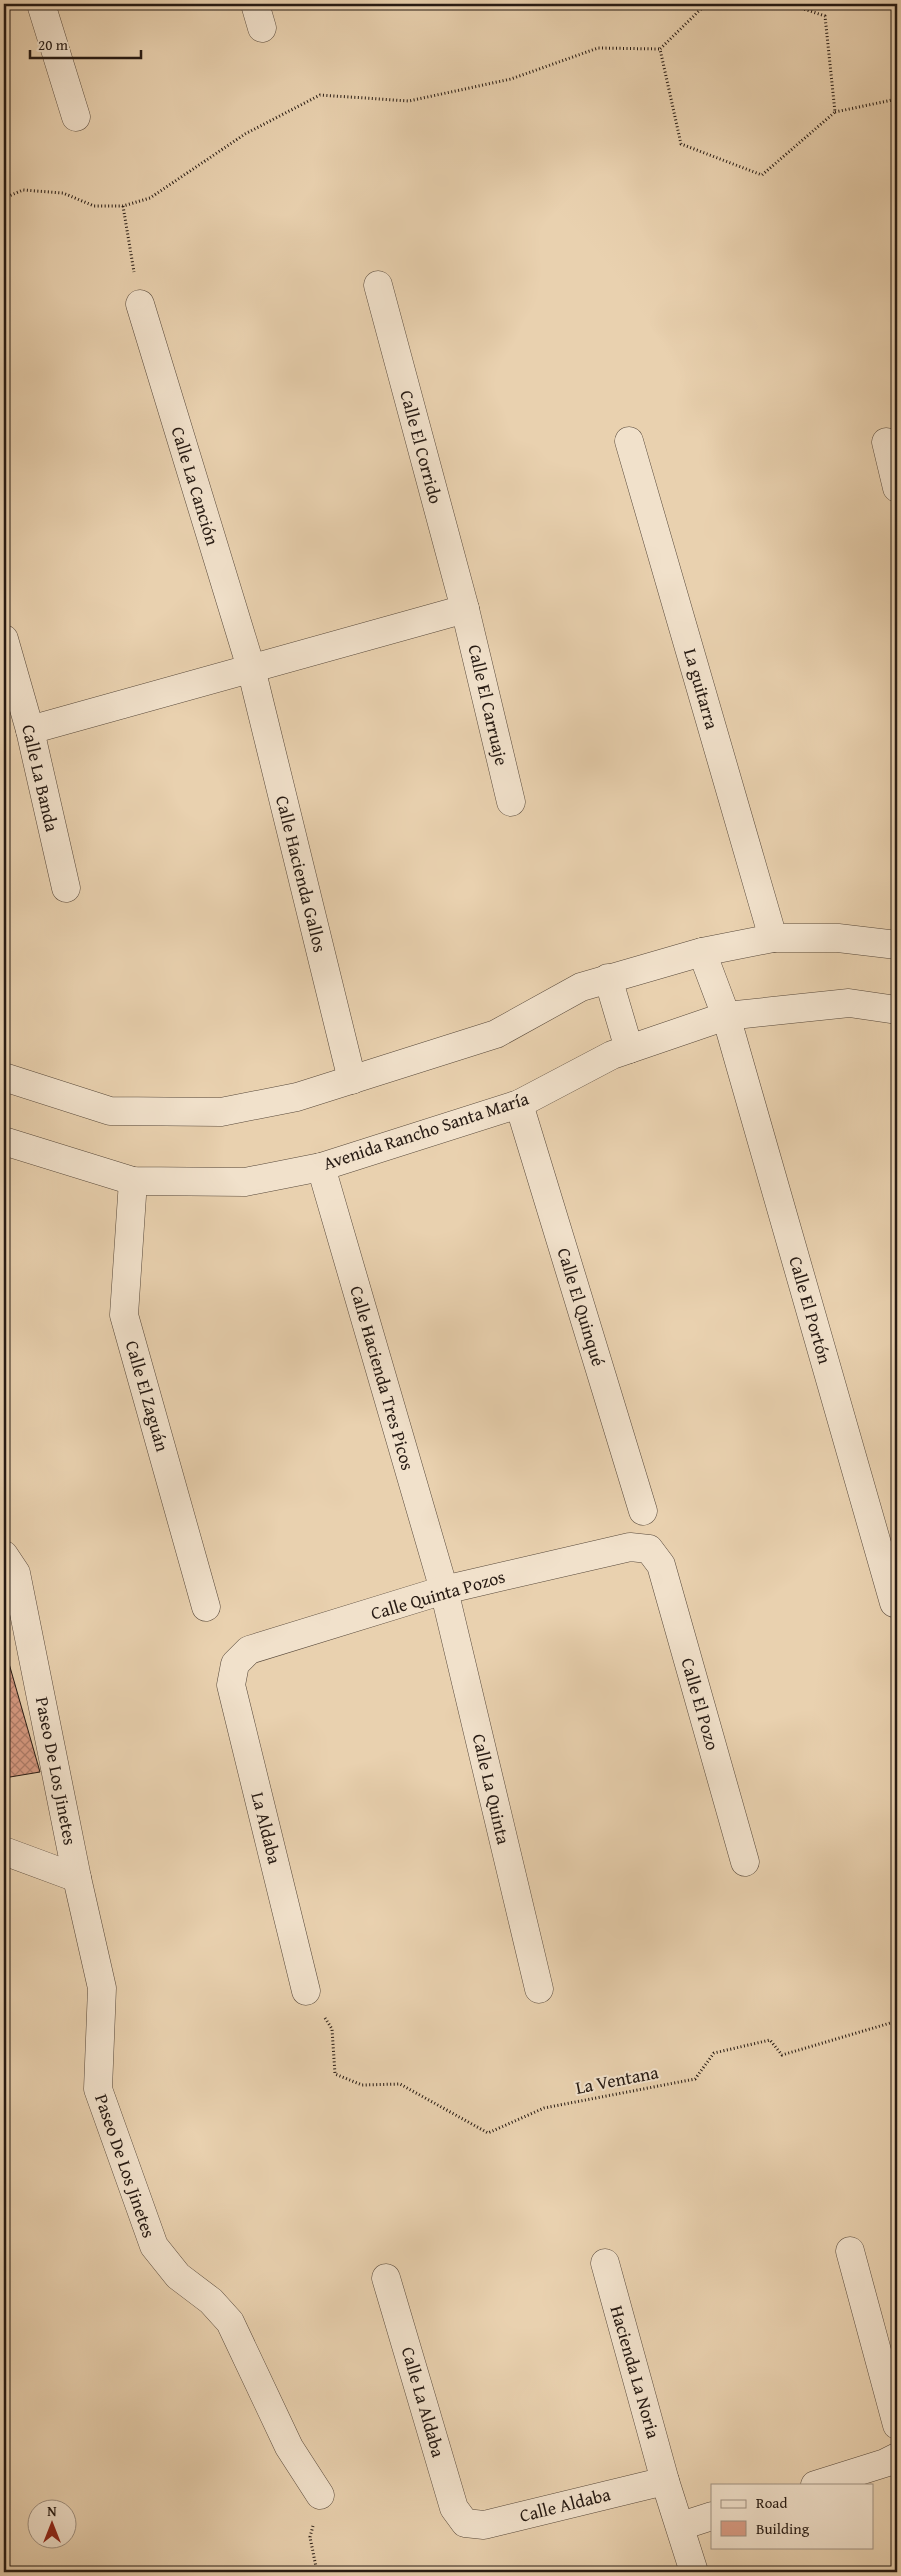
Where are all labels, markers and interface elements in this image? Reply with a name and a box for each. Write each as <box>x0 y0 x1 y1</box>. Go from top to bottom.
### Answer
scale bar <box>30 28 141 60</box>
text: 20 m <box>38 34 69 55</box>
street label: Calle El Corrido <box>393 387 450 507</box>
street label: Calle La Canción <box>165 423 226 549</box>
street label: Calle El Carruaje <box>461 642 516 768</box>
street label: La guitarra <box>677 645 726 733</box>
street label: Calle La Banda <box>15 722 66 834</box>
street label: Calle Hacienda Gallos <box>269 793 334 955</box>
street label: Avenida Rancho Santa María <box>320 1084 533 1177</box>
street label: Calle El Quinqué <box>551 1244 612 1369</box>
street label: Calle El Portón <box>782 1253 839 1367</box>
street label: Calle Hacienda Tres Picos <box>343 1282 422 1473</box>
street label: Calle El Zaguán <box>119 1337 176 1455</box>
street label: Calle Quinta Pozos <box>368 1562 508 1627</box>
street label: Calle El Pozo <box>674 1655 727 1753</box>
street label: Paseo De Los Jinetes <box>29 1694 84 1847</box>
street label: Calle La Quinta <box>466 1731 517 1847</box>
street label: La Aldaba <box>245 1789 289 1867</box>
street label: La Ventana <box>573 2058 661 2101</box>
street label: Paseo De Los Jinetes <box>88 2090 163 2241</box>
street label: Hacienda La Noria <box>604 2302 668 2442</box>
street label: Calle La Aldaba <box>395 2343 452 2461</box>
street label: Calle Aldaba <box>517 2480 614 2529</box>
legend <box>711 2484 874 2548</box>
text: Road <box>756 2492 787 2513</box>
north arrow <box>28 2498 78 2548</box>
text: N <box>47 2501 57 2521</box>
text: Building <box>756 2518 810 2539</box>

